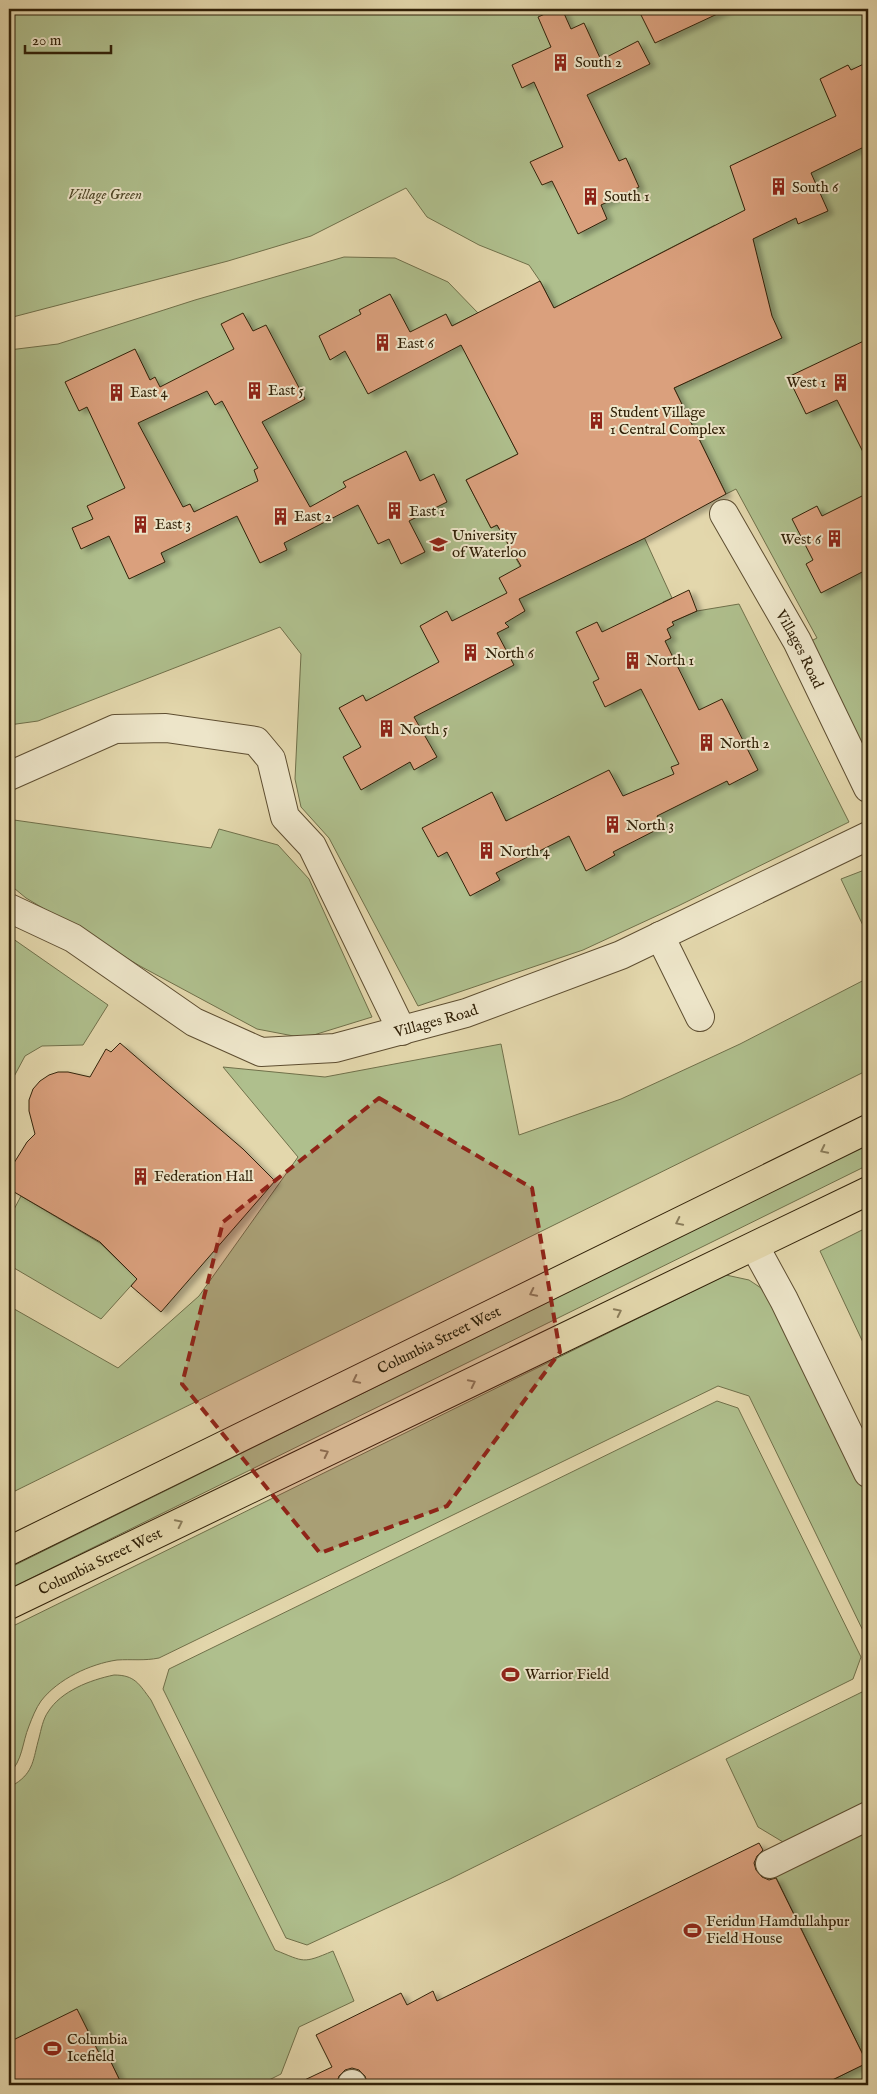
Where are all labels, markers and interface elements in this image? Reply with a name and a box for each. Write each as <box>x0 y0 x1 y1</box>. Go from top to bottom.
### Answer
scale bar <box>25 22 111 54</box>
text: 20 m <box>32 31 62 50</box>
building icon: South 2 <box>551 52 571 72</box>
place label: South 2 <box>575 53 622 72</box>
building icon: South 6 <box>768 177 788 197</box>
place label: South 6 <box>792 178 839 197</box>
park label: Village Green <box>68 185 142 205</box>
building icon: South 1 <box>580 186 600 206</box>
place label: South 1 <box>604 187 650 206</box>
building icon: East 6 <box>373 333 393 353</box>
place label: East 6 <box>397 334 435 353</box>
building icon: West 1 <box>830 372 850 392</box>
place label: West 1 <box>786 373 826 392</box>
building icon: East 5 <box>244 380 264 400</box>
place label: East 5 <box>268 381 305 400</box>
building icon: East 4 <box>106 382 126 402</box>
place label: East 4 <box>130 383 169 402</box>
place label: Student Village 1 Central Complex <box>610 403 726 439</box>
building icon: Student Village 1 Central Complex <box>586 411 606 431</box>
building icon: East 1 <box>385 501 405 521</box>
place label: East 1 <box>409 502 445 521</box>
building icon: East 2 <box>270 506 290 526</box>
place label: East 2 <box>294 507 332 526</box>
building icon: East 3 <box>131 514 151 534</box>
place label: East 3 <box>155 515 191 534</box>
place label: University of Waterloo <box>452 526 526 562</box>
building icon: West 6 <box>825 529 845 549</box>
place label: West 6 <box>781 530 822 549</box>
school or university icon: University of Waterloo <box>428 534 448 554</box>
street label: Villages Road <box>771 606 828 693</box>
building icon: North 6 <box>461 643 481 663</box>
place label: North 6 <box>485 644 535 663</box>
building icon: North 1 <box>622 650 642 670</box>
place label: North 1 <box>646 651 694 670</box>
building icon: North 5 <box>376 719 396 739</box>
place label: North 5 <box>400 720 449 739</box>
building icon: North 2 <box>696 733 716 753</box>
place label: North 2 <box>720 734 770 753</box>
building icon: North 3 <box>602 815 622 835</box>
place label: North 3 <box>626 816 674 835</box>
building icon: North 4 <box>476 841 496 861</box>
place label: North 4 <box>500 842 551 861</box>
street label: Villages Road <box>391 1000 482 1042</box>
one-way arrow <box>821 1144 830 1154</box>
building icon: Federation Hall <box>130 1166 150 1186</box>
place label: Federation Hall <box>154 1167 254 1186</box>
one-way arrow <box>675 1216 684 1226</box>
one-way arrow <box>529 1287 538 1297</box>
street label: Columbia Street West <box>374 1302 504 1379</box>
one-way arrow <box>613 1309 622 1319</box>
one-way arrow <box>352 1374 361 1384</box>
one-way arrow <box>467 1378 476 1389</box>
one-way arrow <box>320 1449 329 1459</box>
one-way arrow <box>174 1519 183 1529</box>
street label: Columbia Street West <box>35 1524 165 1600</box>
sports icon: Warrior Field <box>501 1664 521 1684</box>
place label: Warrior Field <box>525 1665 610 1684</box>
place label: Feridun Hamdullahpur Field House <box>706 1912 850 1948</box>
sports icon: Feridun Hamdullahpur Field House <box>682 1920 702 1940</box>
place label: Columbia Icefield <box>67 2030 128 2066</box>
sports icon: Columbia Icefield <box>43 2038 63 2058</box>

